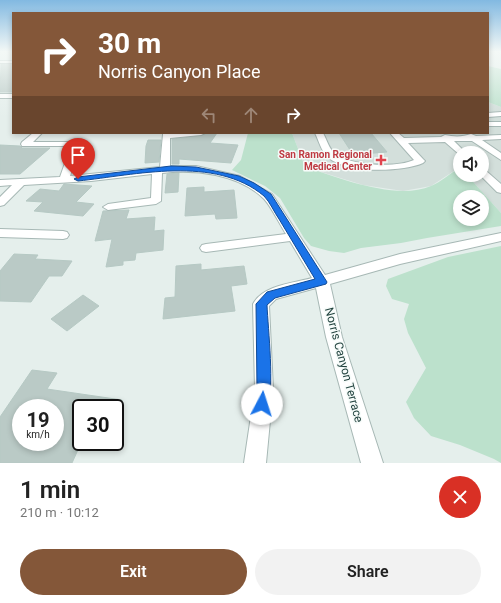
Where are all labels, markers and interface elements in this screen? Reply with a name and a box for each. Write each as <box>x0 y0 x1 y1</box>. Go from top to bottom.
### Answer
text: 30 m <box>98 27 161 60</box>
icon: right <box>32 28 84 80</box>
text: Norris Canyon Place <box>98 61 260 82</box>
icon: left <box>198 104 220 126</box>
icon: ahead <box>240 104 262 126</box>
icon: right <box>282 104 304 126</box>
pin <box>61 138 95 179</box>
icon: arrive <box>67 144 89 166</box>
map controls <box>453 146 489 226</box>
button: sound <box>453 146 489 182</box>
place label: San Ramon Regional Medical Center <box>279 149 372 172</box>
marker: San Ramon Regional Medical Center <box>375 154 387 166</box>
button: layers <box>453 190 489 226</box>
street label: Norris Canyon Terrace <box>322 306 366 424</box>
position arrow <box>241 383 283 425</box>
speed limit sign: 30 <box>72 399 124 451</box>
text: 19 <box>27 408 49 432</box>
text: km/h <box>26 429 50 440</box>
text: 1 min <box>20 476 80 504</box>
button: close <box>439 476 481 518</box>
text: 210 m · 10:12 <box>20 505 99 520</box>
button: Exit <box>20 549 247 595</box>
button: Share <box>255 549 481 595</box>

